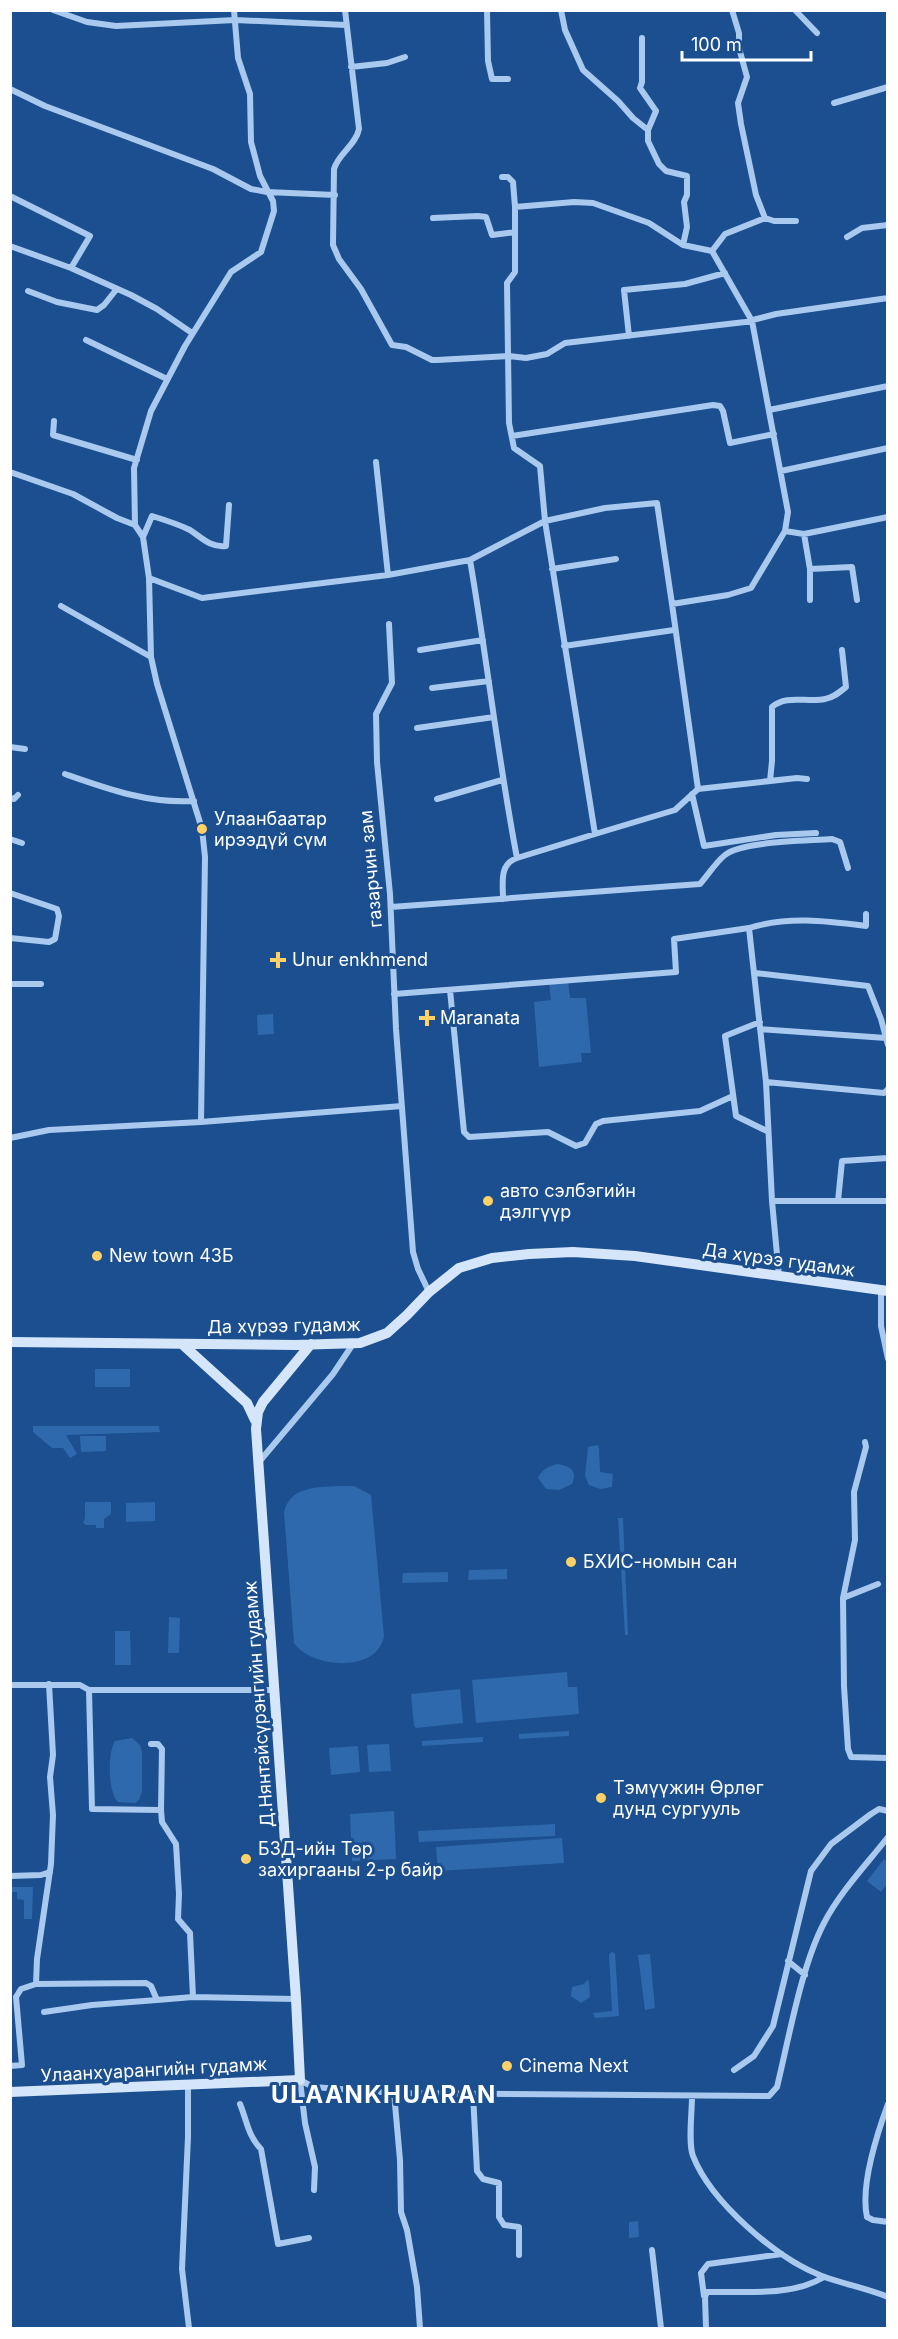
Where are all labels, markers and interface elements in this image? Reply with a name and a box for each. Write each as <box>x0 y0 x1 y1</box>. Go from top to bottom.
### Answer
scale bar <box>682 24 811 62</box>
text: 100 m <box>691 34 742 55</box>
place label: Улаанбаатар ирээдүй сүм <box>214 808 327 850</box>
street label: газарчин зам <box>355 809 386 929</box>
marker: Улаанбаатар ирээдүй сүм <box>195 822 209 836</box>
place label: Unur enkhmend <box>292 949 428 970</box>
marker: Unur enkhmend <box>269 951 287 969</box>
place label: Maranata <box>440 1007 520 1028</box>
marker: Maranata <box>418 1009 436 1027</box>
place label: авто сэлбэгийн дэлгүүр <box>500 1180 636 1222</box>
marker: авто сэлбэгийн дэлгүүр <box>481 1194 495 1208</box>
street label: Да хүрээ гудамж <box>702 1238 857 1281</box>
place label: New town 43Б <box>109 1245 234 1266</box>
marker: New town 43Б <box>90 1249 104 1263</box>
street label: Да хүрээ гудамж <box>207 1314 361 1337</box>
place label: БХИС-номын сан <box>583 1551 737 1572</box>
marker: БХИС-номын сан <box>564 1555 578 1569</box>
street label: Д.Нянтайсүрэнгийн гудамж <box>239 1580 278 1828</box>
place label: Тэмүүжин Өрлөг дунд сургууль <box>613 1777 764 1819</box>
marker: Тэмүүжин Өрлөг дунд сургууль <box>594 1791 608 1805</box>
place label: БЗД-ийн Төр захиргааны 2-р байр <box>258 1838 443 1880</box>
marker: БЗД-ийн Төр захиргааны 2-р байр <box>239 1852 253 1866</box>
street label: Улаанхуарангийн гудамж <box>40 2053 268 2086</box>
place label: Cinema Next <box>519 2055 628 2076</box>
marker: Cinema Next <box>500 2059 514 2073</box>
district label: ULAANKHUARAN <box>271 2080 497 2109</box>

